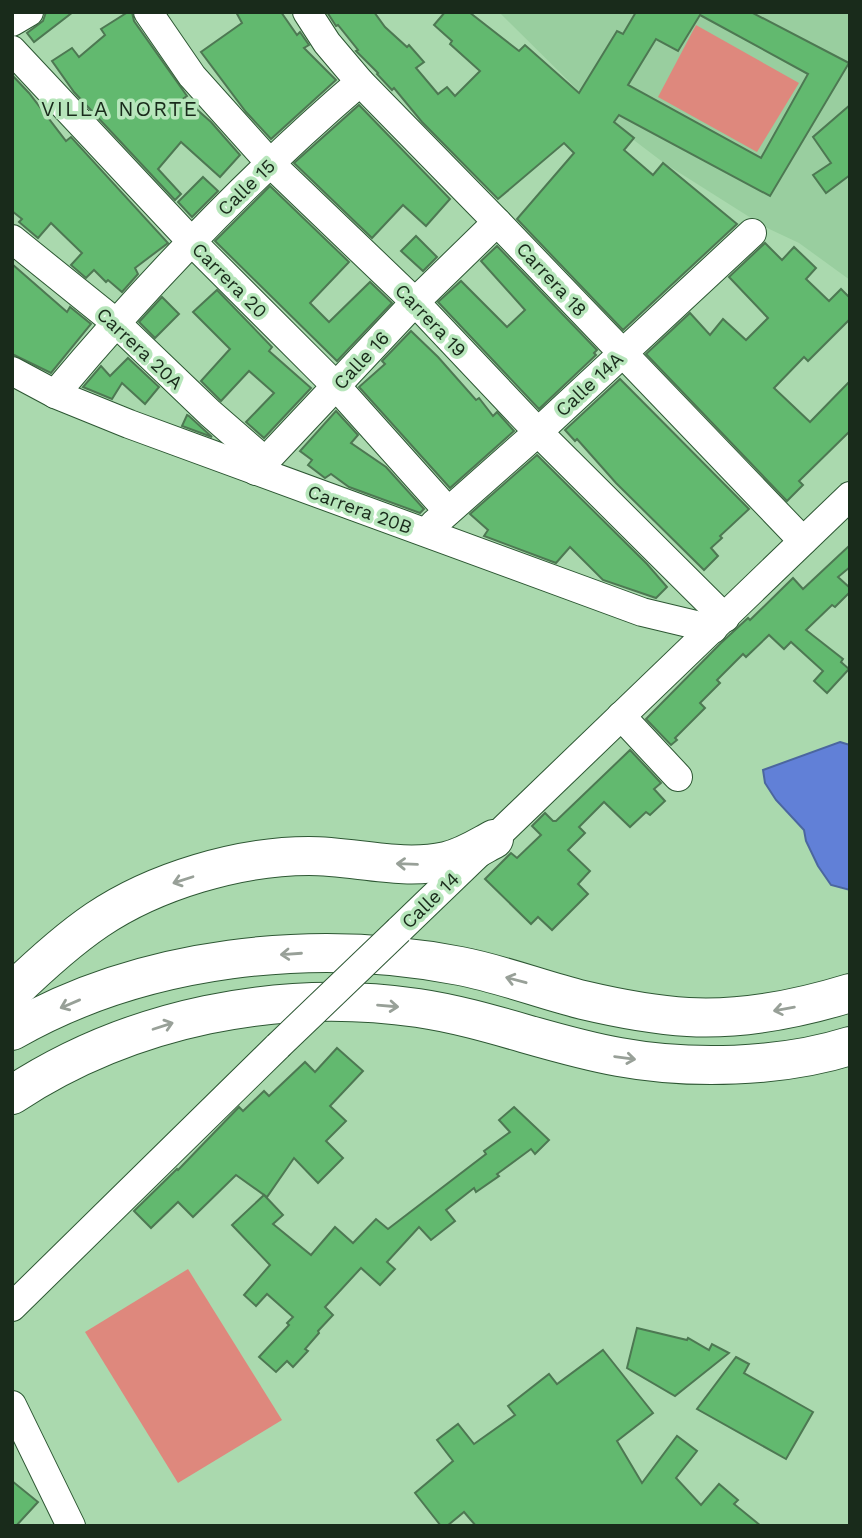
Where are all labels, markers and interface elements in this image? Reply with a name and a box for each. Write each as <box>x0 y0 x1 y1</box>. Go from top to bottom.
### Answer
district label: VILLA NORTE <box>41 96 199 121</box>
street label: Calle 15 <box>213 154 280 220</box>
street label: Carrera 20 <box>187 238 272 323</box>
street label: Carrera 18 <box>512 238 592 321</box>
street label: Carrera 19 <box>390 279 471 362</box>
street label: Carrera 20A <box>92 303 188 394</box>
street label: Calle 16 <box>329 326 394 394</box>
street label: Calle 14A <box>551 347 628 421</box>
street label: Carrera 20B <box>304 480 415 539</box>
one-way arrow <box>396 857 419 870</box>
street label: Calle 14 <box>397 867 464 933</box>
one-way arrow <box>172 874 194 887</box>
one-way arrow <box>280 948 303 961</box>
one-way arrow <box>505 973 527 986</box>
one-way arrow <box>60 998 81 1011</box>
one-way arrow <box>376 1000 398 1013</box>
one-way arrow <box>773 1003 796 1016</box>
one-way arrow <box>151 1019 173 1031</box>
one-way arrow <box>613 1051 636 1064</box>

